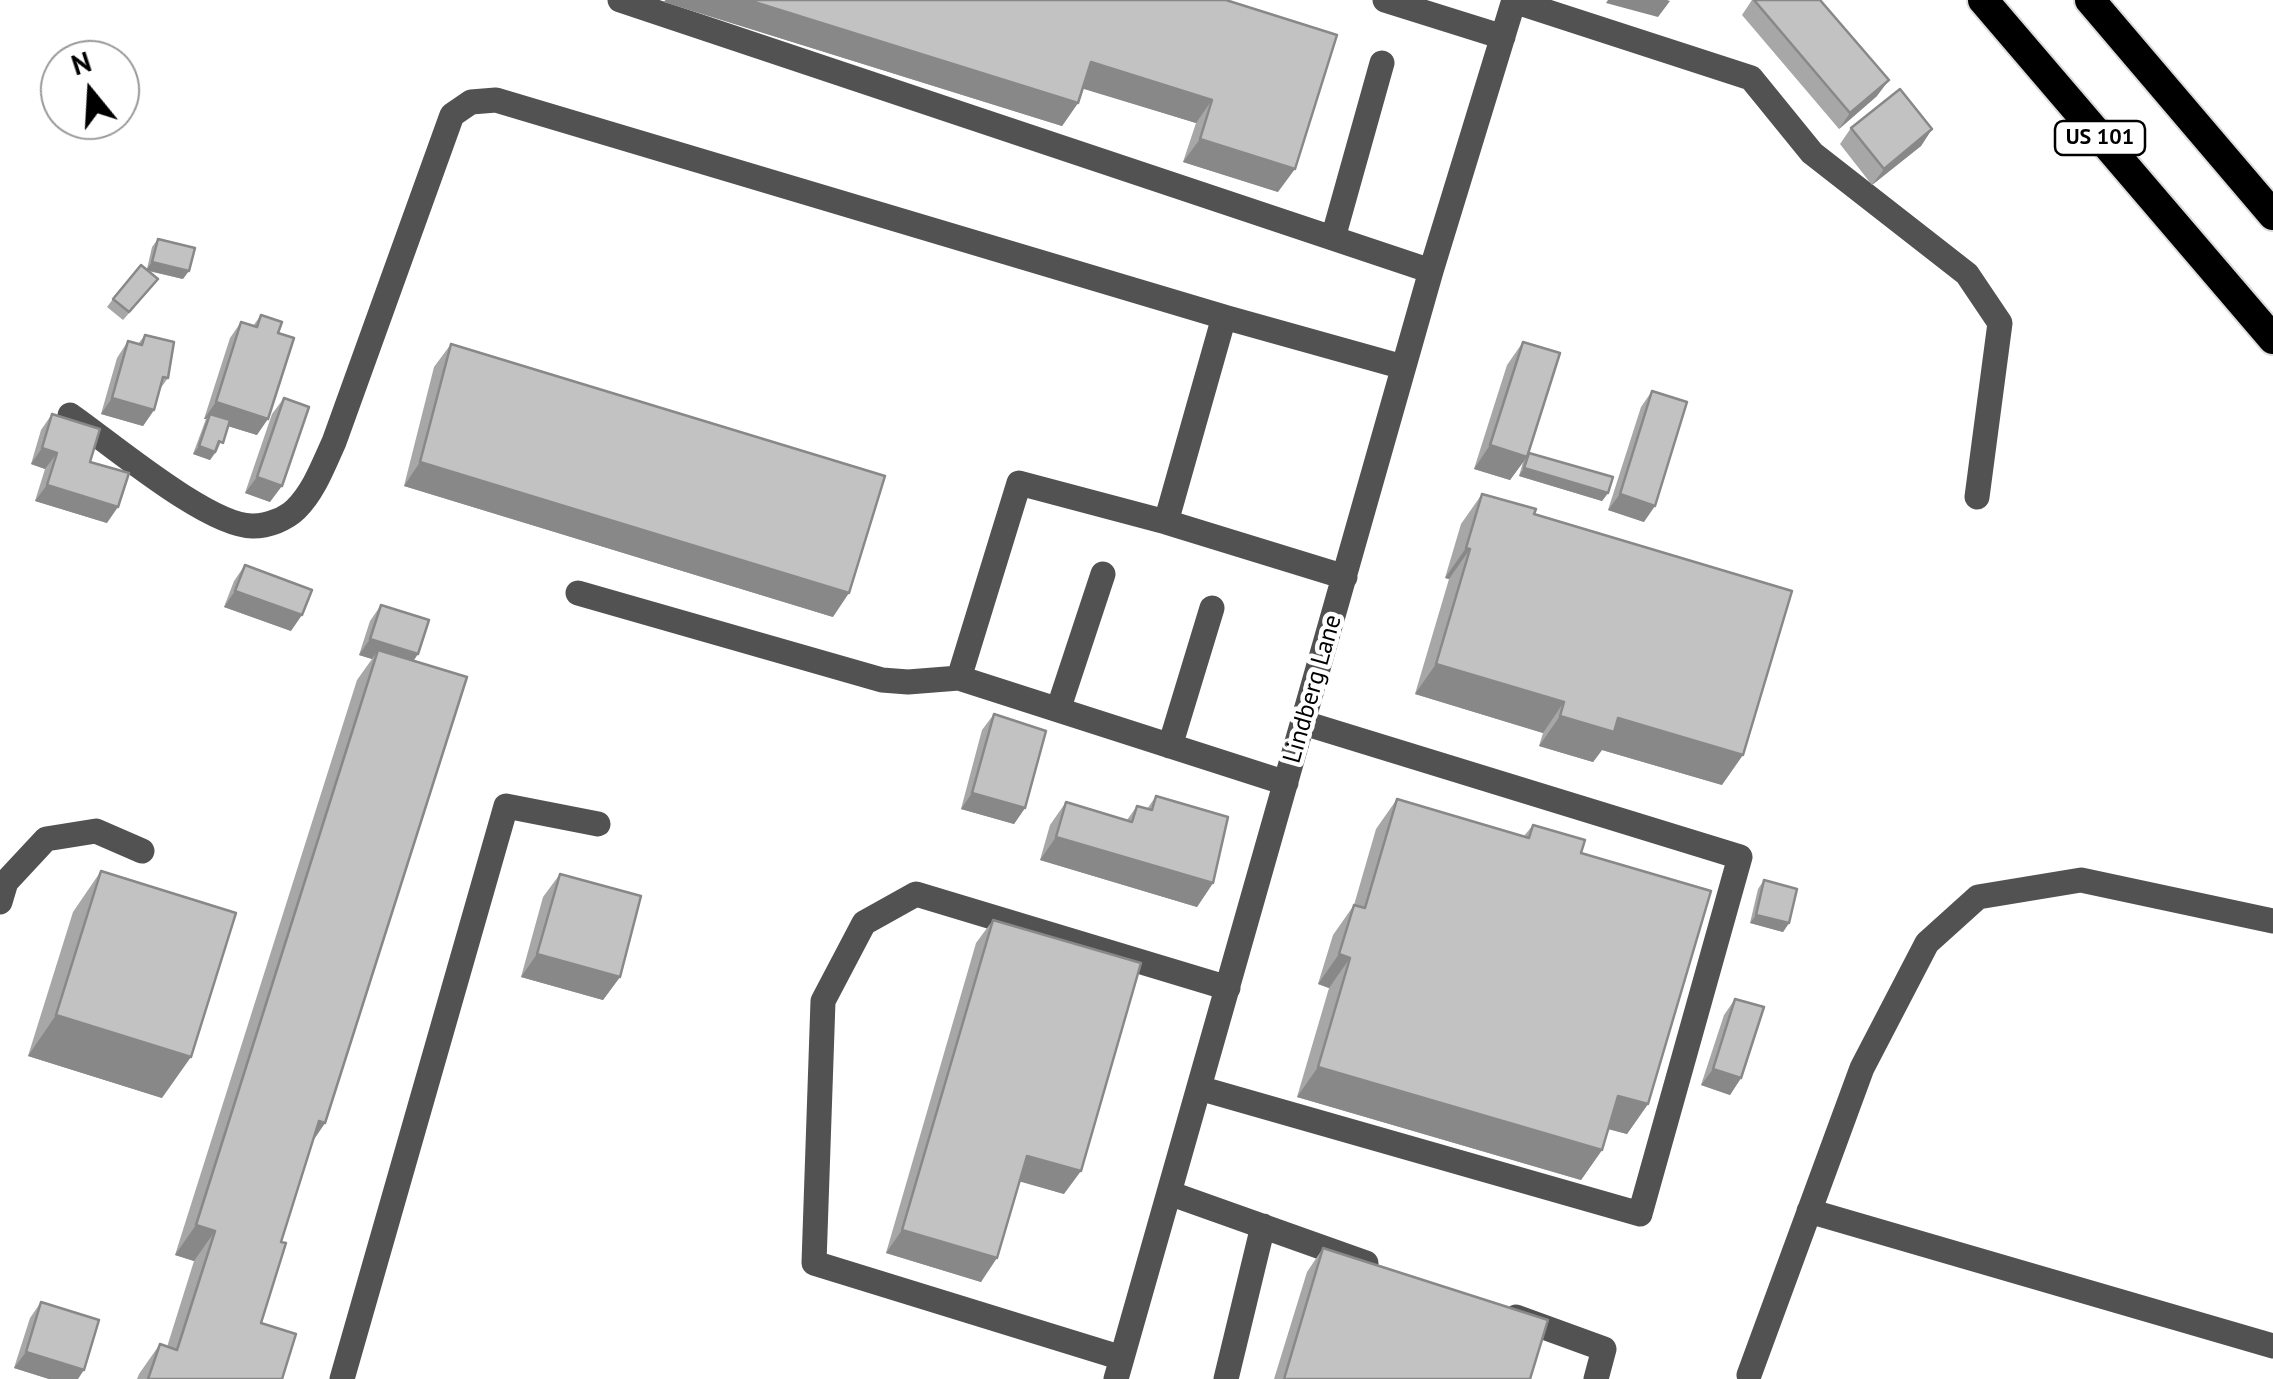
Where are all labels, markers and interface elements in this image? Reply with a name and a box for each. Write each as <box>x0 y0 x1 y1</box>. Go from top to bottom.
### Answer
north arrow <box>40 40 140 140</box>
text: N <box>67 42 96 83</box>
road number: US 101 <box>2055 121 2145 155</box>
street label: Lindberg Lane <box>1278 611 1348 767</box>

